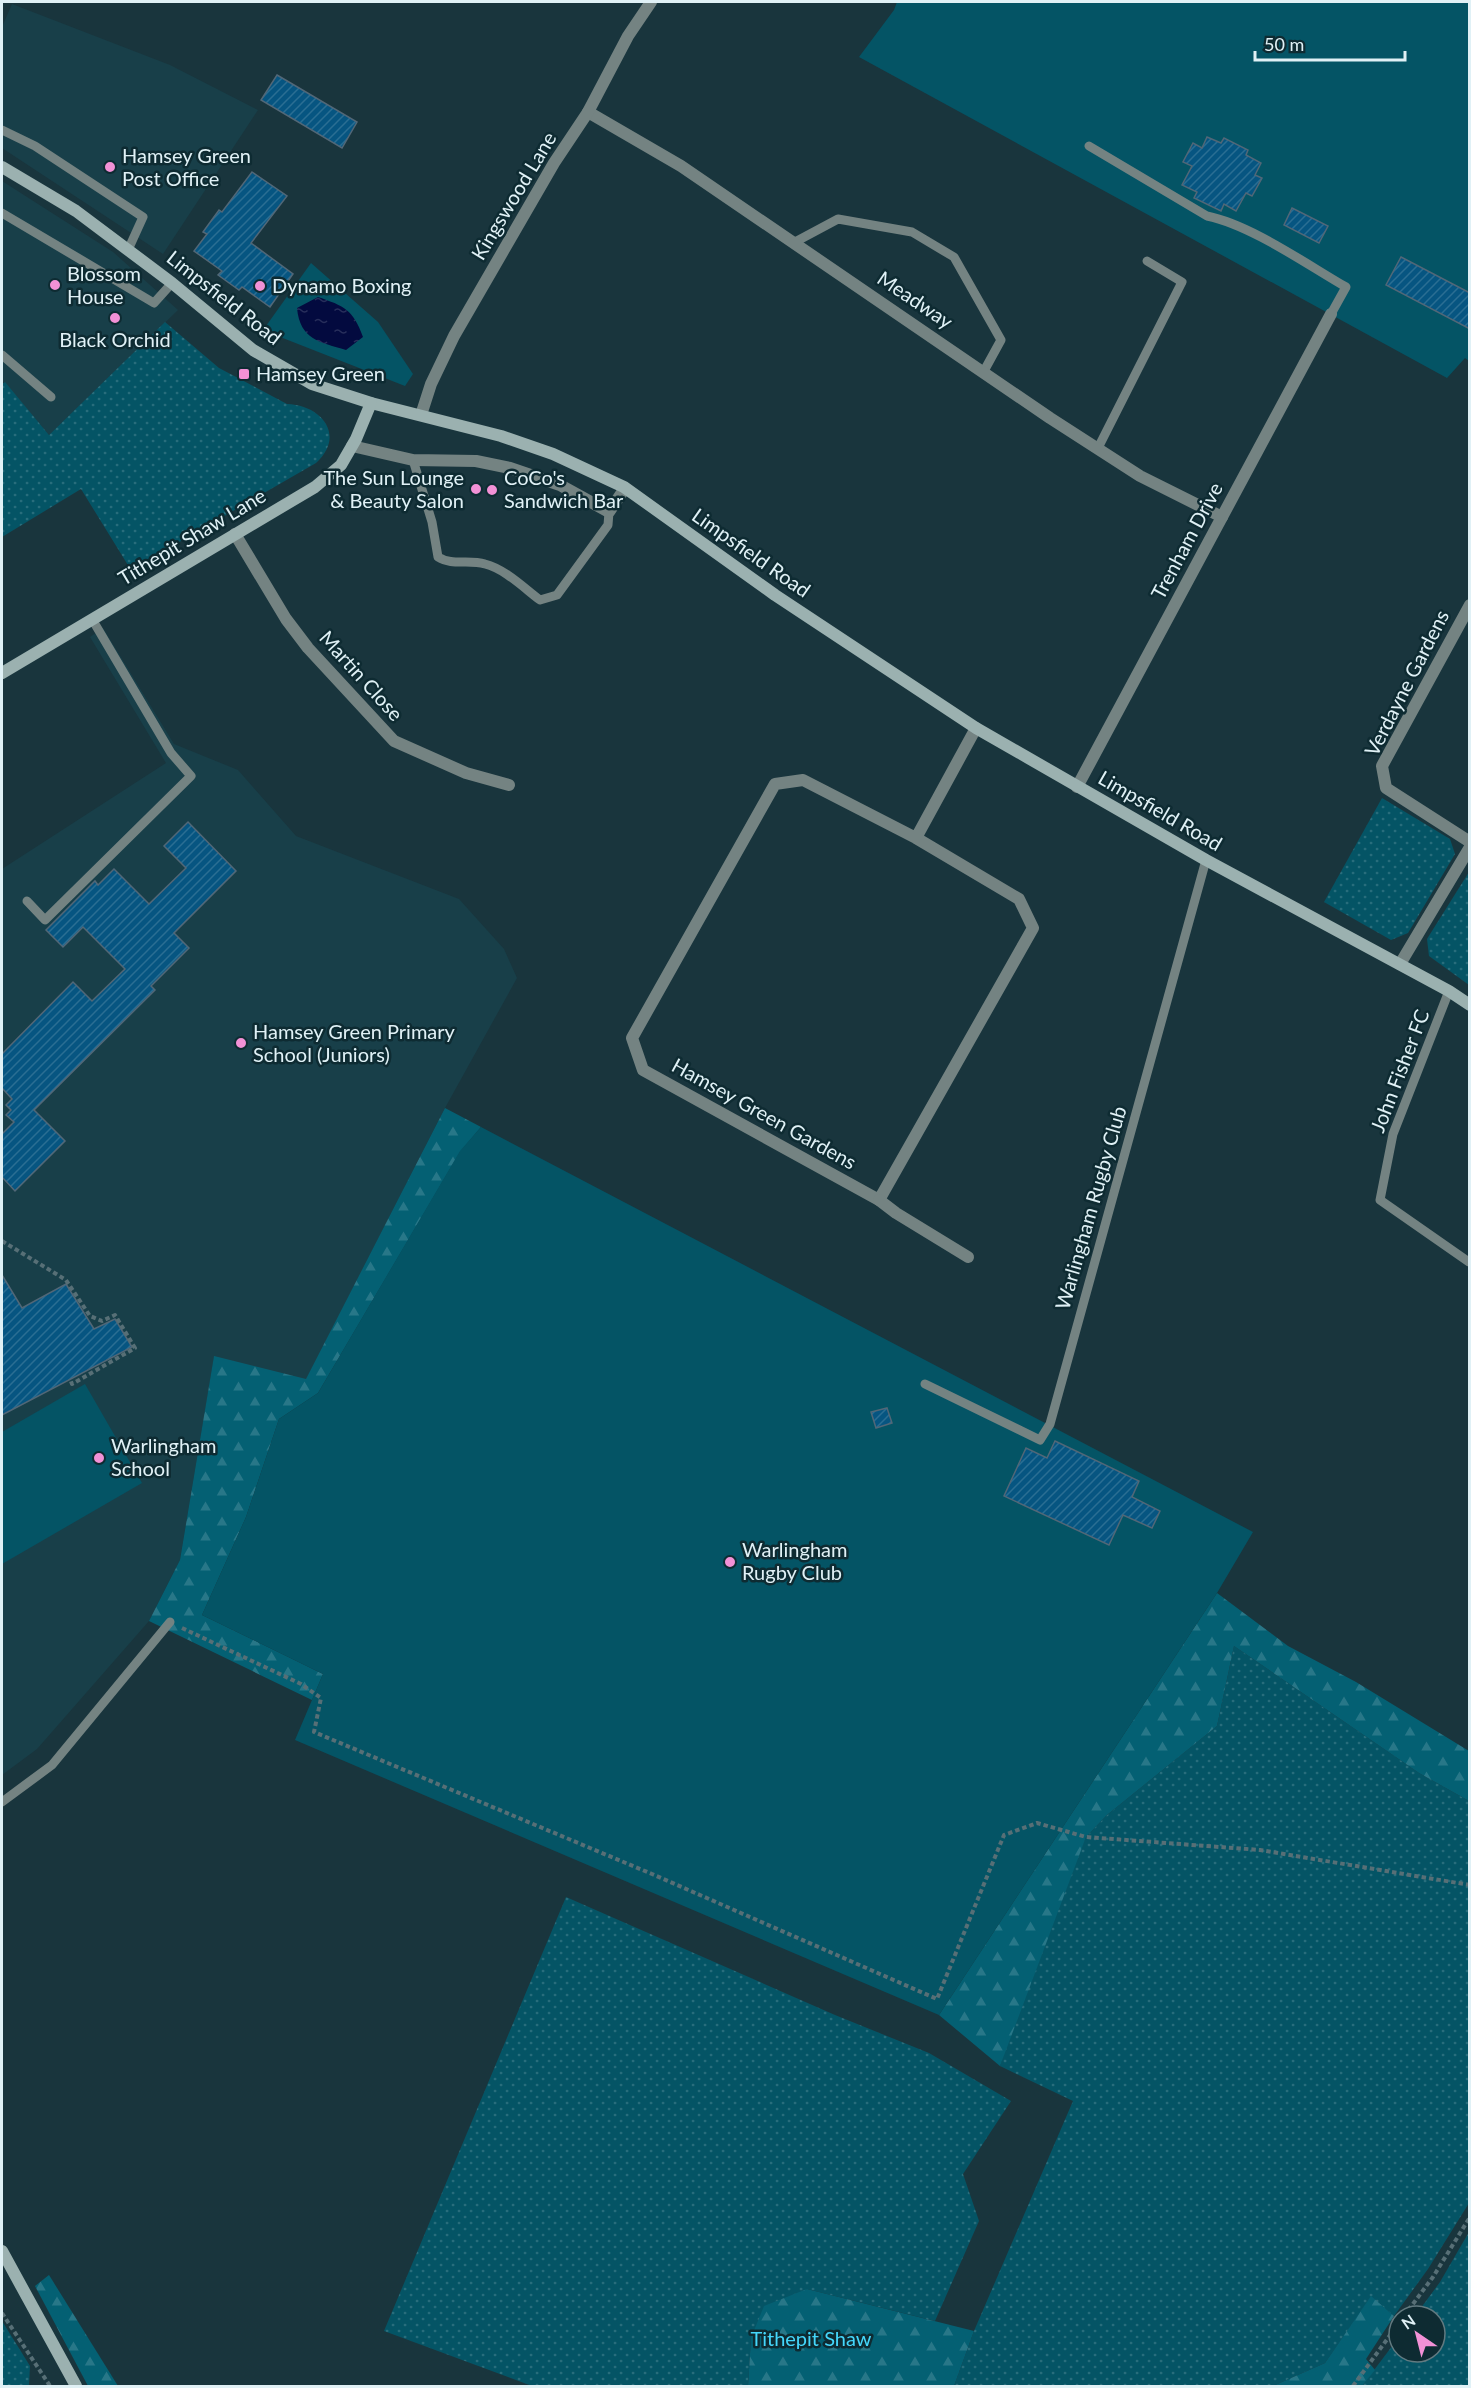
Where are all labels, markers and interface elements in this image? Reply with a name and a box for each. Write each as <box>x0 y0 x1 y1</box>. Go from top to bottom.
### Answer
scale bar <box>1255 24 1405 62</box>
text: 50 m <box>1264 33 1304 55</box>
street label: Kingswood Lane <box>466 127 561 264</box>
place label: Hamsey Green Post Office <box>122 143 251 190</box>
marker: Hamsey Green Post Office <box>103 160 117 174</box>
street label: Limpsfield Road <box>163 245 287 349</box>
place label: Blossom House <box>67 261 141 308</box>
street label: Meadway <box>873 265 958 333</box>
place label: Dynamo Boxing <box>272 273 411 297</box>
marker: Blossom House <box>48 278 62 292</box>
marker: Dynamo Boxing <box>253 279 267 293</box>
marker: Black Orchid <box>108 311 122 325</box>
place label: Black Orchid <box>59 327 171 351</box>
place label: Hamsey Green <box>256 361 385 385</box>
marker: Hamsey Green <box>237 367 251 381</box>
place label: The Sun Lounge & Beauty Salon <box>323 465 464 512</box>
place label: CoCo's Sandwich Bar <box>504 465 624 512</box>
street label: Trenham Drive <box>1145 478 1227 603</box>
marker: The Sun Lounge & Beauty Salon <box>469 482 483 496</box>
street label: Tithepit Shaw Lane <box>113 483 270 590</box>
marker: CoCo's Sandwich Bar <box>485 483 499 497</box>
street label: Limpsfield Road <box>688 503 815 602</box>
street label: Verdayne Gardens <box>1359 606 1453 759</box>
street label: Martin Close <box>315 625 408 725</box>
street label: Limpsfield Road <box>1094 765 1227 855</box>
street label: John Fisher FC <box>1365 1006 1434 1136</box>
place label: Hamsey Green Primary School (Juniors) <box>253 1019 456 1066</box>
marker: Hamsey Green Primary School (Juniors) <box>234 1036 248 1050</box>
street label: Hamsey Green Gardens <box>668 1052 861 1174</box>
street label: Warlingham Rugby Club <box>1049 1103 1131 1312</box>
place label: Warlingham School <box>111 1433 216 1480</box>
marker: Warlingham School <box>92 1451 106 1465</box>
place label: Warlingham Rugby Club <box>742 1537 847 1584</box>
marker: Warlingham Rugby Club <box>723 1555 737 1569</box>
north arrow <box>1387 2304 1447 2364</box>
text: N <box>1398 2310 1419 2333</box>
park label: Tithepit Shaw <box>750 2326 872 2350</box>

